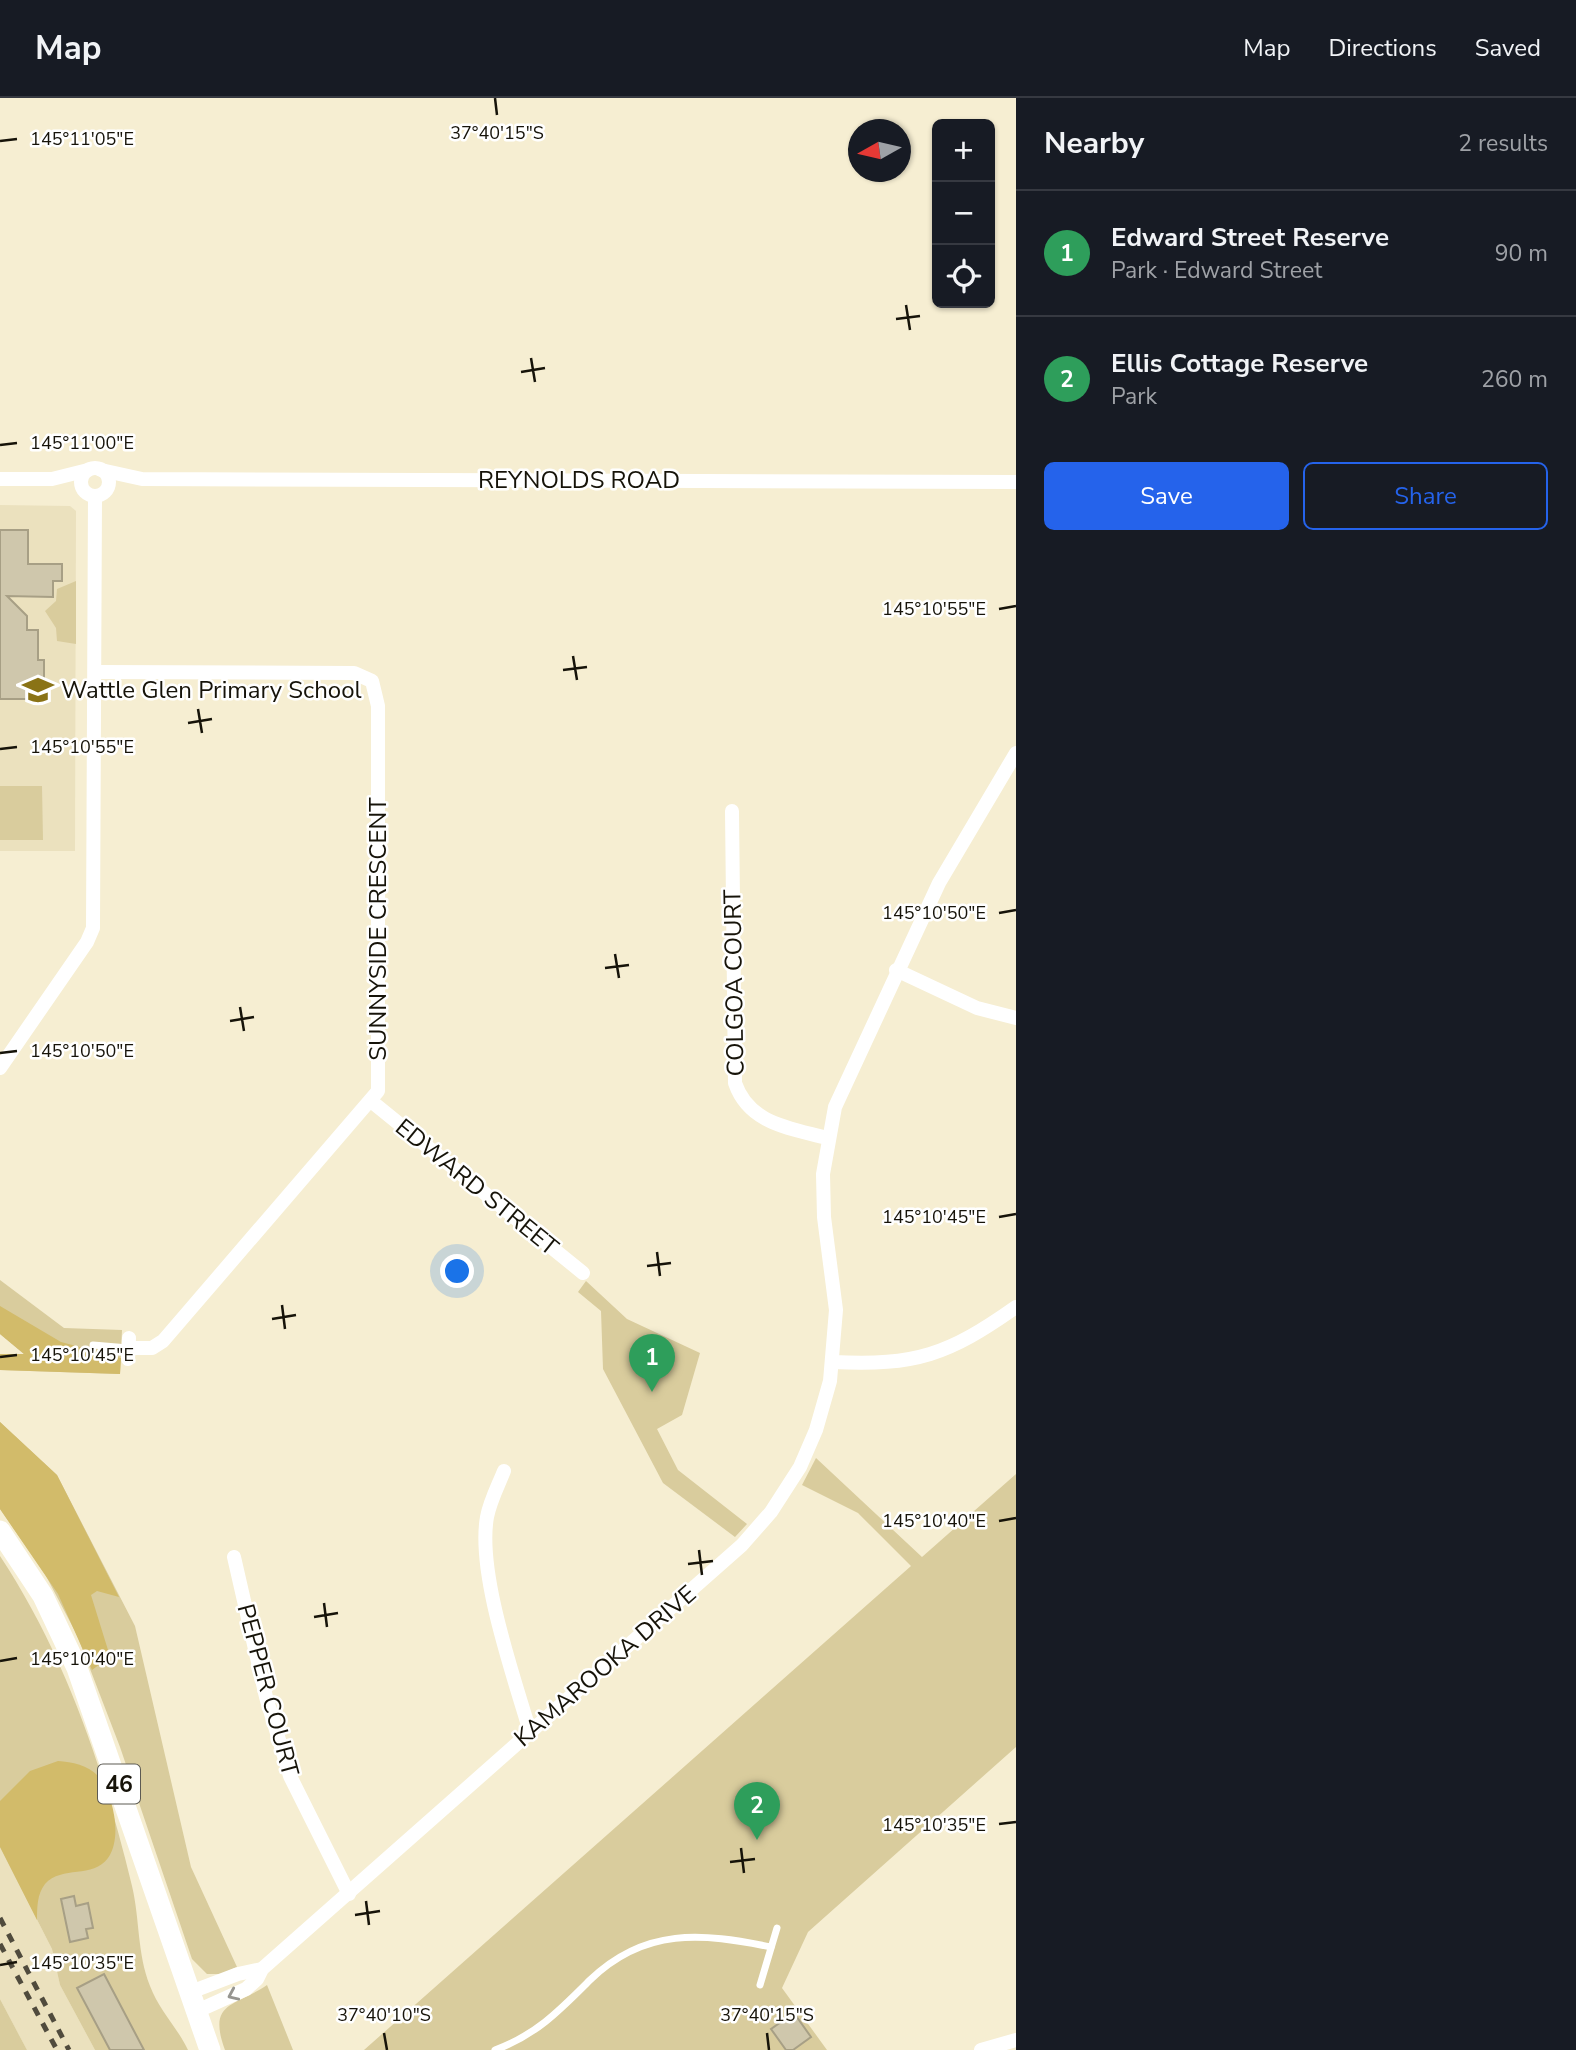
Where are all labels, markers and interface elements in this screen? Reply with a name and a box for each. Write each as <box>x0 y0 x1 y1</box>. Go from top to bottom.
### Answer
text: Map <box>35 26 102 71</box>
text: Map <box>1243 32 1290 64</box>
text: Directions <box>1328 32 1437 64</box>
text: Saved <box>1475 32 1541 64</box>
north arrow <box>848 119 911 182</box>
map controls <box>932 119 995 308</box>
button: + <box>932 119 995 182</box>
text: 37°40'15"S <box>450 121 544 145</box>
text: Nearby <box>1044 123 1144 164</box>
text: 145°11'05"E <box>30 127 134 151</box>
text: 2 results <box>1458 128 1548 159</box>
button: − <box>932 182 995 245</box>
text: Edward Street Reserve <box>1111 220 1389 255</box>
text: 1 <box>1060 238 1074 269</box>
text: 90 m <box>1495 238 1548 269</box>
button: locate <box>932 245 995 308</box>
text: Park · Edward Street <box>1111 255 1322 286</box>
text: Ellis Cottage Reserve <box>1111 346 1368 381</box>
text: 2 <box>1060 364 1074 395</box>
text: 260 m <box>1481 364 1548 395</box>
text: Park <box>1111 381 1157 412</box>
text: 145°11'00"E <box>30 431 134 455</box>
button: Save <box>1044 462 1289 530</box>
button: Share <box>1303 462 1548 530</box>
street label: REYNOLDS ROAD <box>478 464 680 496</box>
text: 145°10'55"E <box>882 597 986 621</box>
school or university icon: Wattle Glen Primary School <box>21 673 55 707</box>
place label: Wattle Glen Primary School <box>61 674 362 706</box>
text: 145°10'55"E <box>30 735 134 759</box>
street label: SUNNYSIDE CRESCENT <box>362 797 394 1061</box>
street label: COLGOA COURT <box>716 889 752 1077</box>
text: 145°10'50"E <box>882 901 986 925</box>
text: 145°10'50"E <box>30 1039 134 1063</box>
street label: EDWARD STREET <box>389 1111 566 1263</box>
text: 145°10'45"E <box>882 1205 986 1229</box>
your location <box>440 1254 474 1288</box>
pin: 1 <box>629 1334 675 1392</box>
text: 145°10'45"E <box>30 1343 134 1367</box>
text: 145°10'40"E <box>882 1509 986 1533</box>
street label: KAMAROOKA DRIVE <box>507 1578 703 1754</box>
street label: PEPPER COURT <box>230 1600 307 1780</box>
text: 145°10'40"E <box>30 1647 134 1671</box>
road number: 46 <box>98 1764 140 1804</box>
pin: 2 <box>734 1782 780 1840</box>
text: 145°10'35"E <box>882 1813 986 1837</box>
text: 145°10'35"E <box>30 1951 134 1975</box>
one-way arrow <box>228 1987 240 2001</box>
text: 37°40'10"S <box>337 2003 431 2027</box>
text: 37°40'15"S <box>720 2003 814 2027</box>

